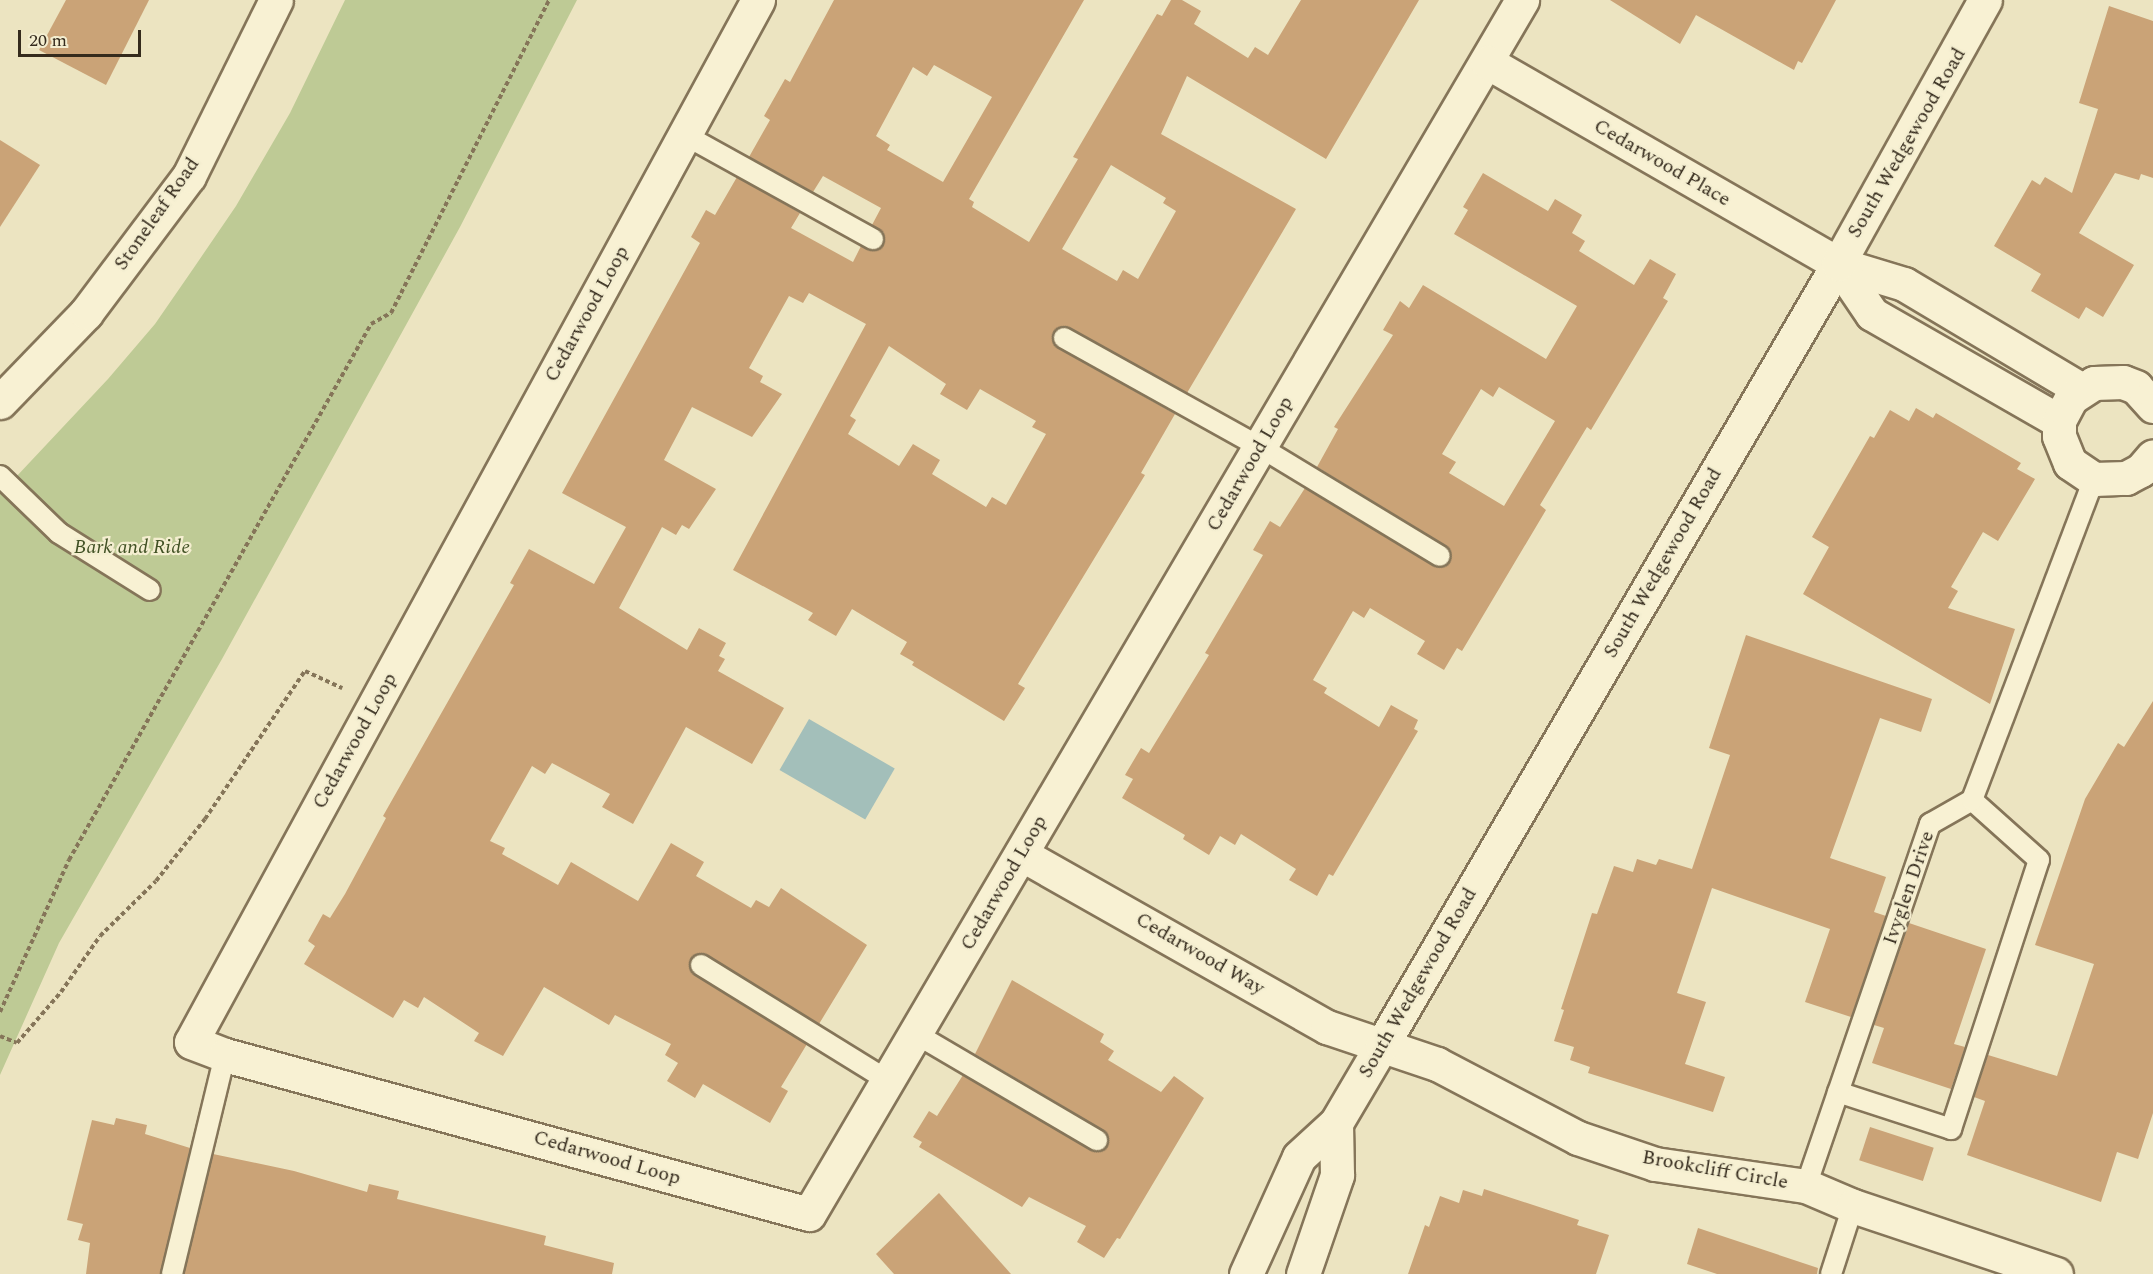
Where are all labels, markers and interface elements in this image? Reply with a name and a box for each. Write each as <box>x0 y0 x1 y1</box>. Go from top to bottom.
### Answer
scale bar <box>21 18 144 56</box>
text: 20 m <box>29 27 67 54</box>
street label: South Wedgewood Road <box>1843 44 1971 242</box>
street label: Cedarwood Place <box>1589 114 1735 212</box>
street label: Stoneleaf Road <box>109 153 205 275</box>
street label: Cedarwood Loop <box>540 242 634 386</box>
street label: Cedarwood Loop <box>1202 392 1298 536</box>
street label: South Wedgewood Road <box>1599 464 1727 662</box>
park label: Bark and Ride <box>74 535 190 559</box>
street label: Cedarwood Loop <box>308 669 402 813</box>
street label: Cedarwood Loop <box>956 811 1052 955</box>
street label: Ivyglen Drive <box>1878 828 1940 948</box>
street label: South Wedgewood Road <box>1354 884 1482 1082</box>
street label: Cedarwood Way <box>1131 907 1269 1001</box>
street label: Cedarwood Loop <box>531 1126 683 1190</box>
street label: Brookcliff Circle <box>1640 1145 1790 1195</box>

